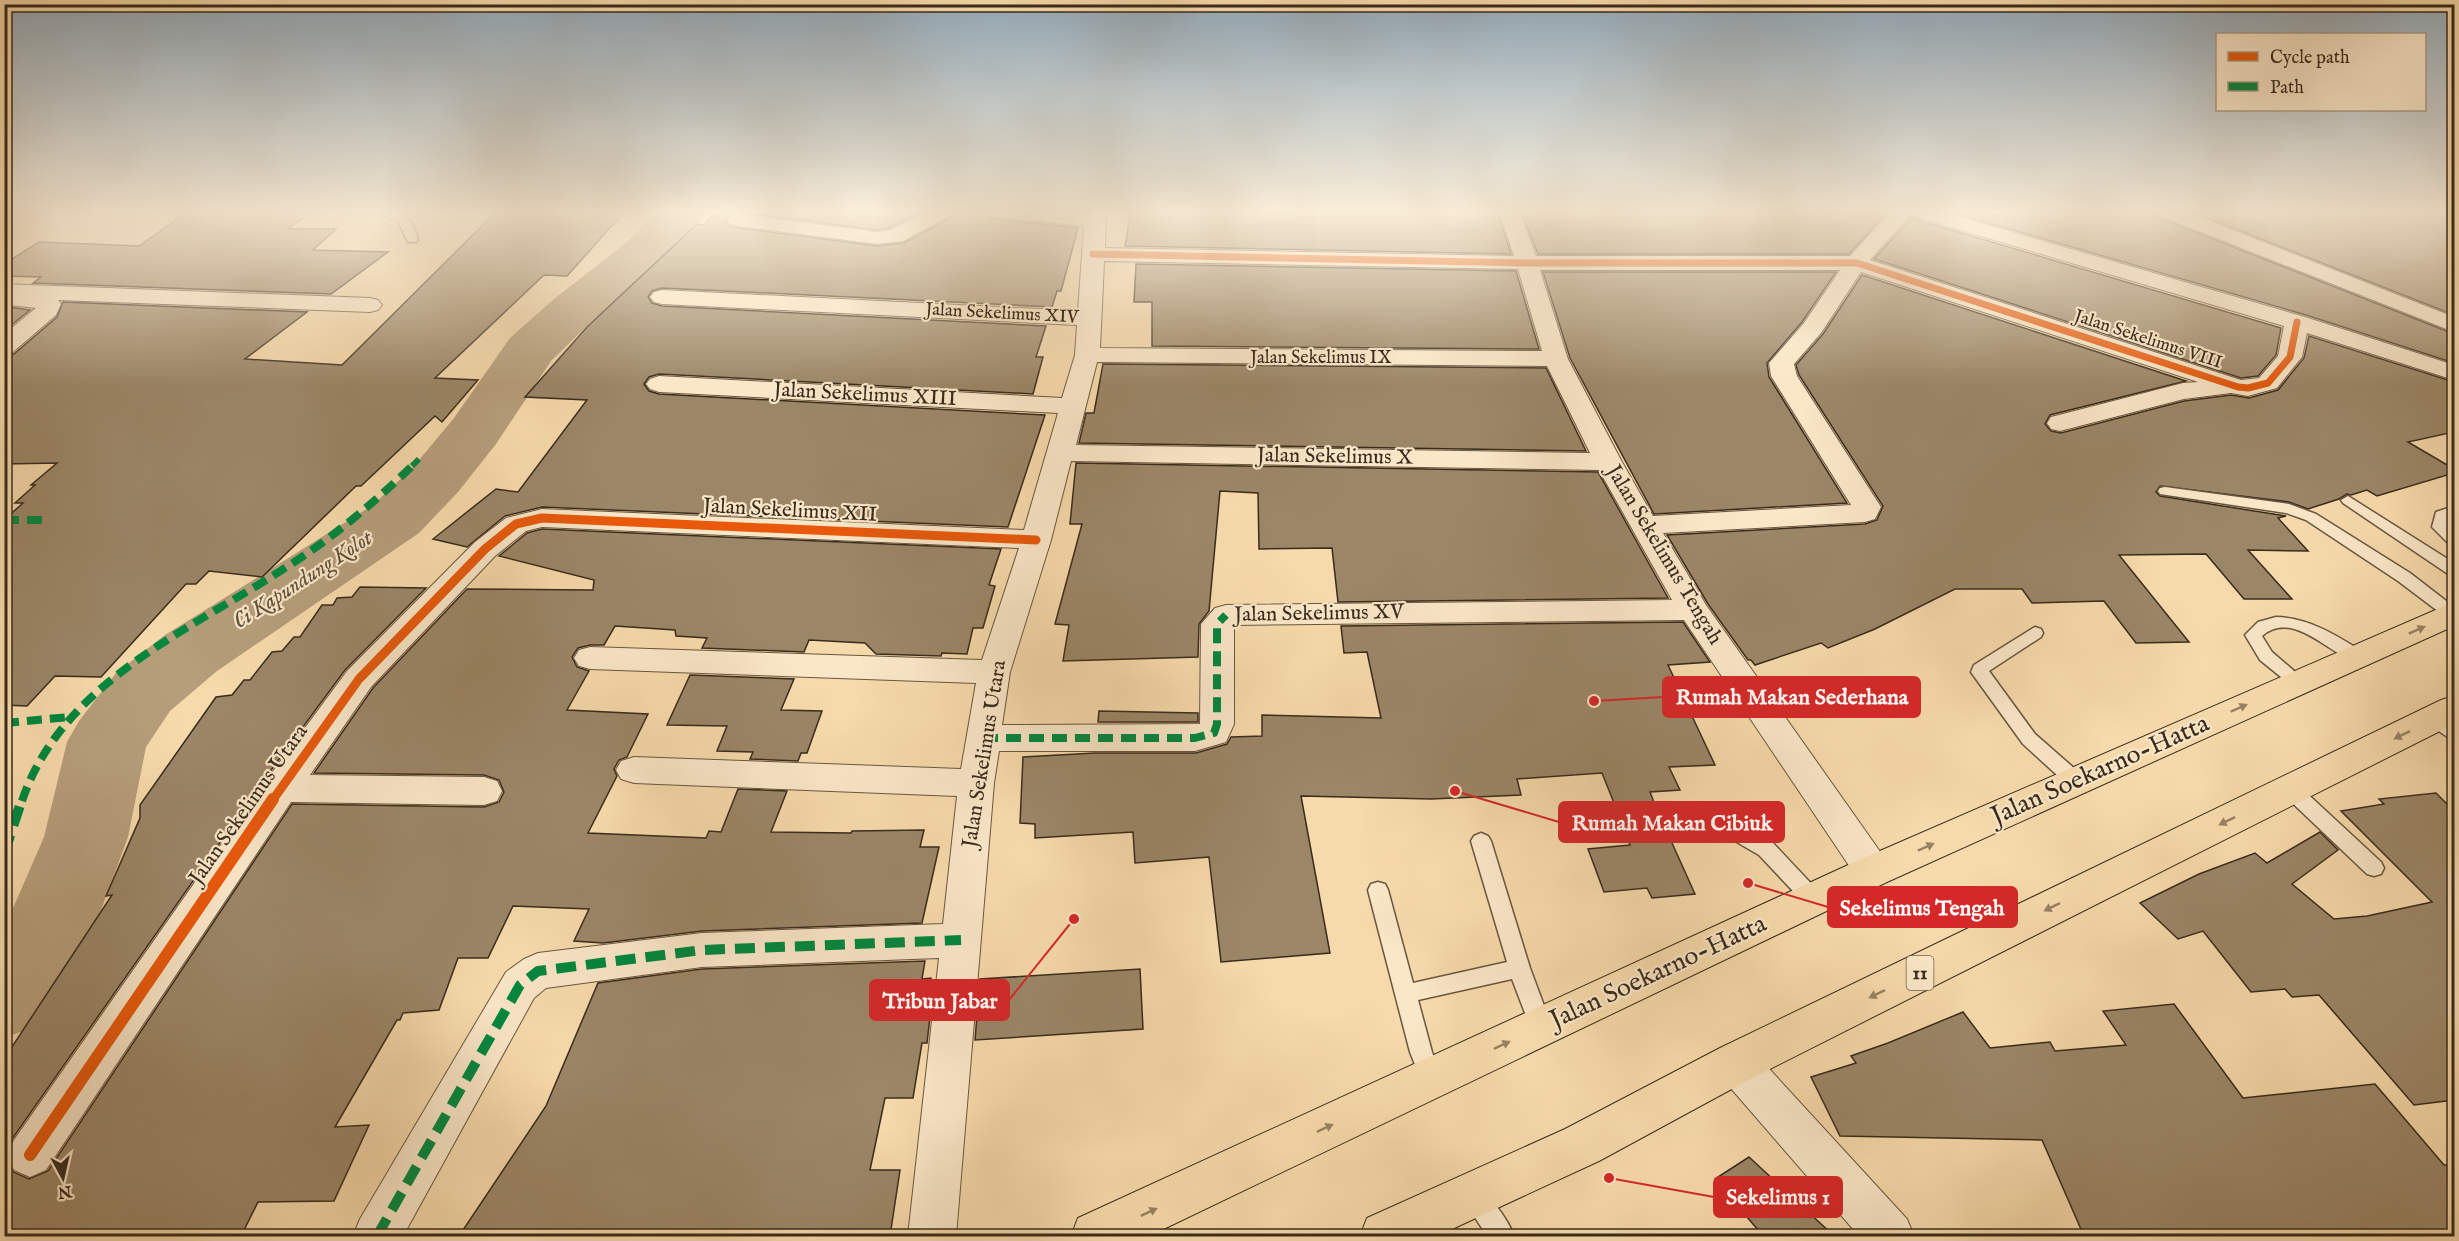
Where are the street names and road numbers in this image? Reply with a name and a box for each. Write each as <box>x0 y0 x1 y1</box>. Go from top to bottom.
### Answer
street label: Jalan Sekelimus XIV <box>923 298 1080 330</box>
street label: Jalan Sekelimus VIII <box>2069 305 2225 375</box>
street label: Jalan Sekelimus IX <box>1248 347 1392 370</box>
street label: Jalan Sekelimus XIII <box>771 377 957 413</box>
street label: Jalan Sekelimus X <box>1255 442 1413 472</box>
street label: Jalan Sekelimus Tengah <box>1599 458 1728 650</box>
street label: Jalan Sekelimus XII <box>700 493 878 529</box>
street label: Jalan Sekelimus XV <box>1232 599 1405 629</box>
street label: Jalan Sekelimus Utara <box>957 657 1013 852</box>
street label: Jalan Soekarno-Hatta <box>1983 707 2215 834</box>
street label: Jalan Sekelimus Utara <box>182 719 315 892</box>
street label: Jalan Soekarno-Hatta <box>1542 907 1772 1038</box>
road number: 11 <box>1906 956 1934 990</box>

